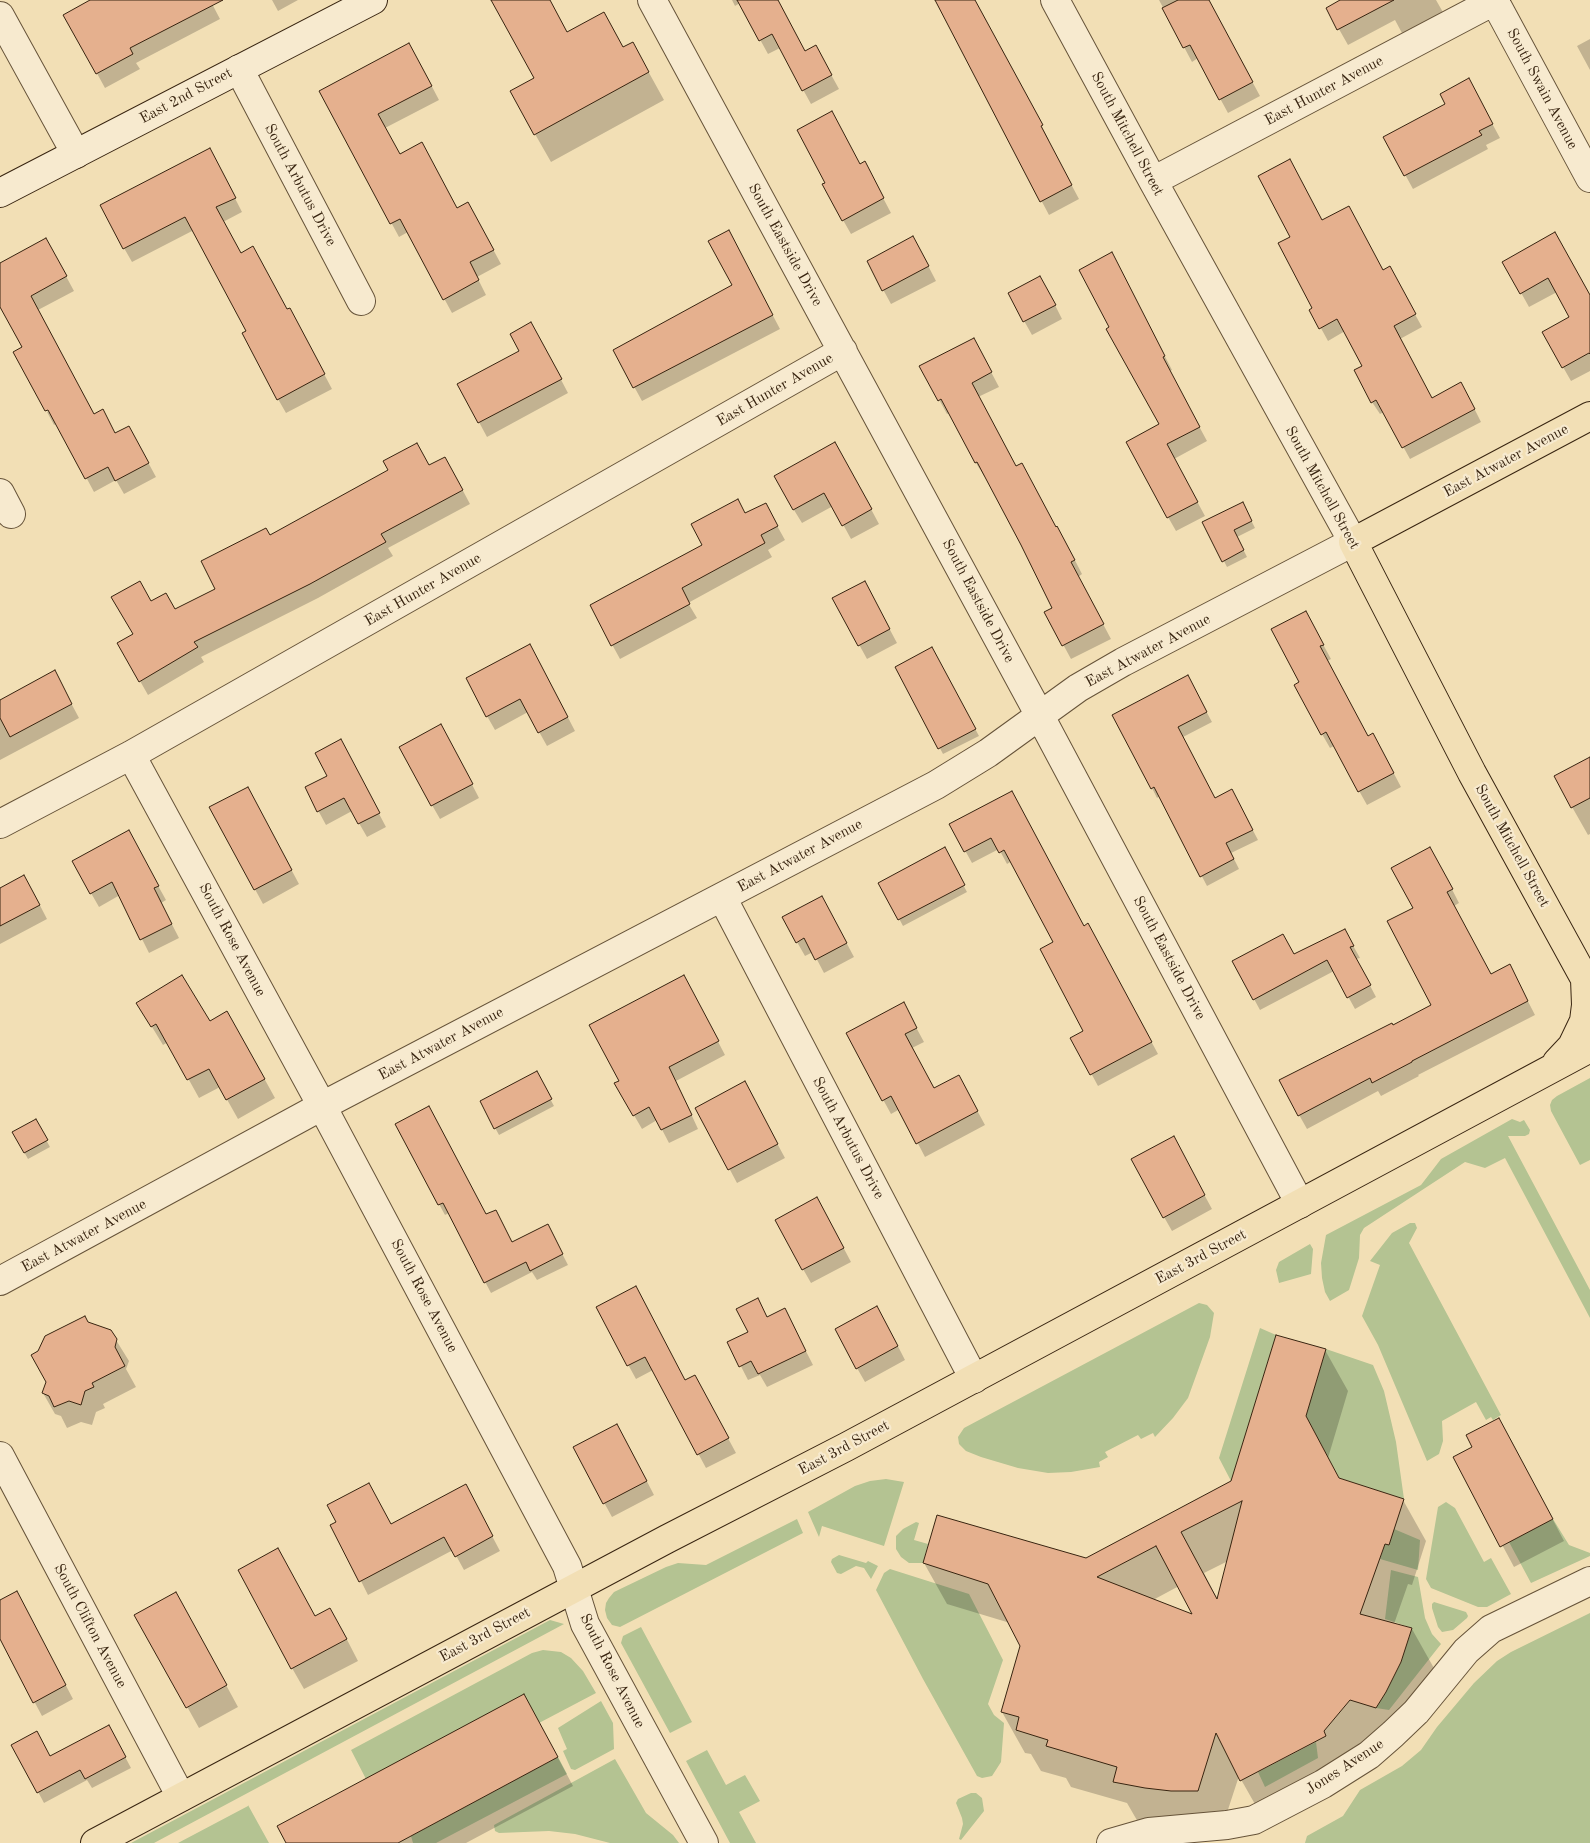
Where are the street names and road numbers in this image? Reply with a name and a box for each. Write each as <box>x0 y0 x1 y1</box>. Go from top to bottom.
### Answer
street label: South Swain Avenue <box>1503 26 1581 152</box>
street label: East Hunter Avenue <box>1262 52 1386 130</box>
street label: East 2nd Street <box>137 64 235 128</box>
street label: South Mitchell Street <box>1087 69 1167 199</box>
street label: South Arbutus Drive <box>260 121 340 249</box>
street label: South Eastside Drive <box>744 181 826 309</box>
street label: East Hunter Avenue <box>713 349 837 431</box>
street label: East Atwater Avenue <box>1440 420 1572 502</box>
street label: South Mitchell Street <box>1281 423 1363 553</box>
street label: South Eastside Drive <box>938 536 1018 666</box>
street label: East Hunter Avenue <box>361 549 485 631</box>
street label: East Atwater Avenue <box>1082 610 1214 692</box>
street label: South Mitchell Street <box>1471 781 1553 911</box>
street label: East Atwater Avenue <box>734 815 866 897</box>
street label: South Rose Avenue <box>195 880 269 1000</box>
street label: South Eastside Drive <box>1129 893 1209 1023</box>
street label: East Atwater Avenue <box>375 1003 507 1085</box>
street label: South Arbutus Drive <box>808 1074 888 1202</box>
street label: East Atwater Avenue <box>18 1195 150 1277</box>
street label: East 3rd Street <box>1152 1225 1250 1289</box>
street label: South Rose Avenue <box>387 1236 461 1356</box>
street label: East 3rd Street <box>795 1416 893 1480</box>
street label: South Clifton Avenue <box>50 1561 130 1691</box>
street label: East 3rd Street <box>436 1603 534 1667</box>
street label: South Rose Avenue <box>575 1611 649 1731</box>
street label: Jones Avenue <box>1303 1735 1387 1799</box>

